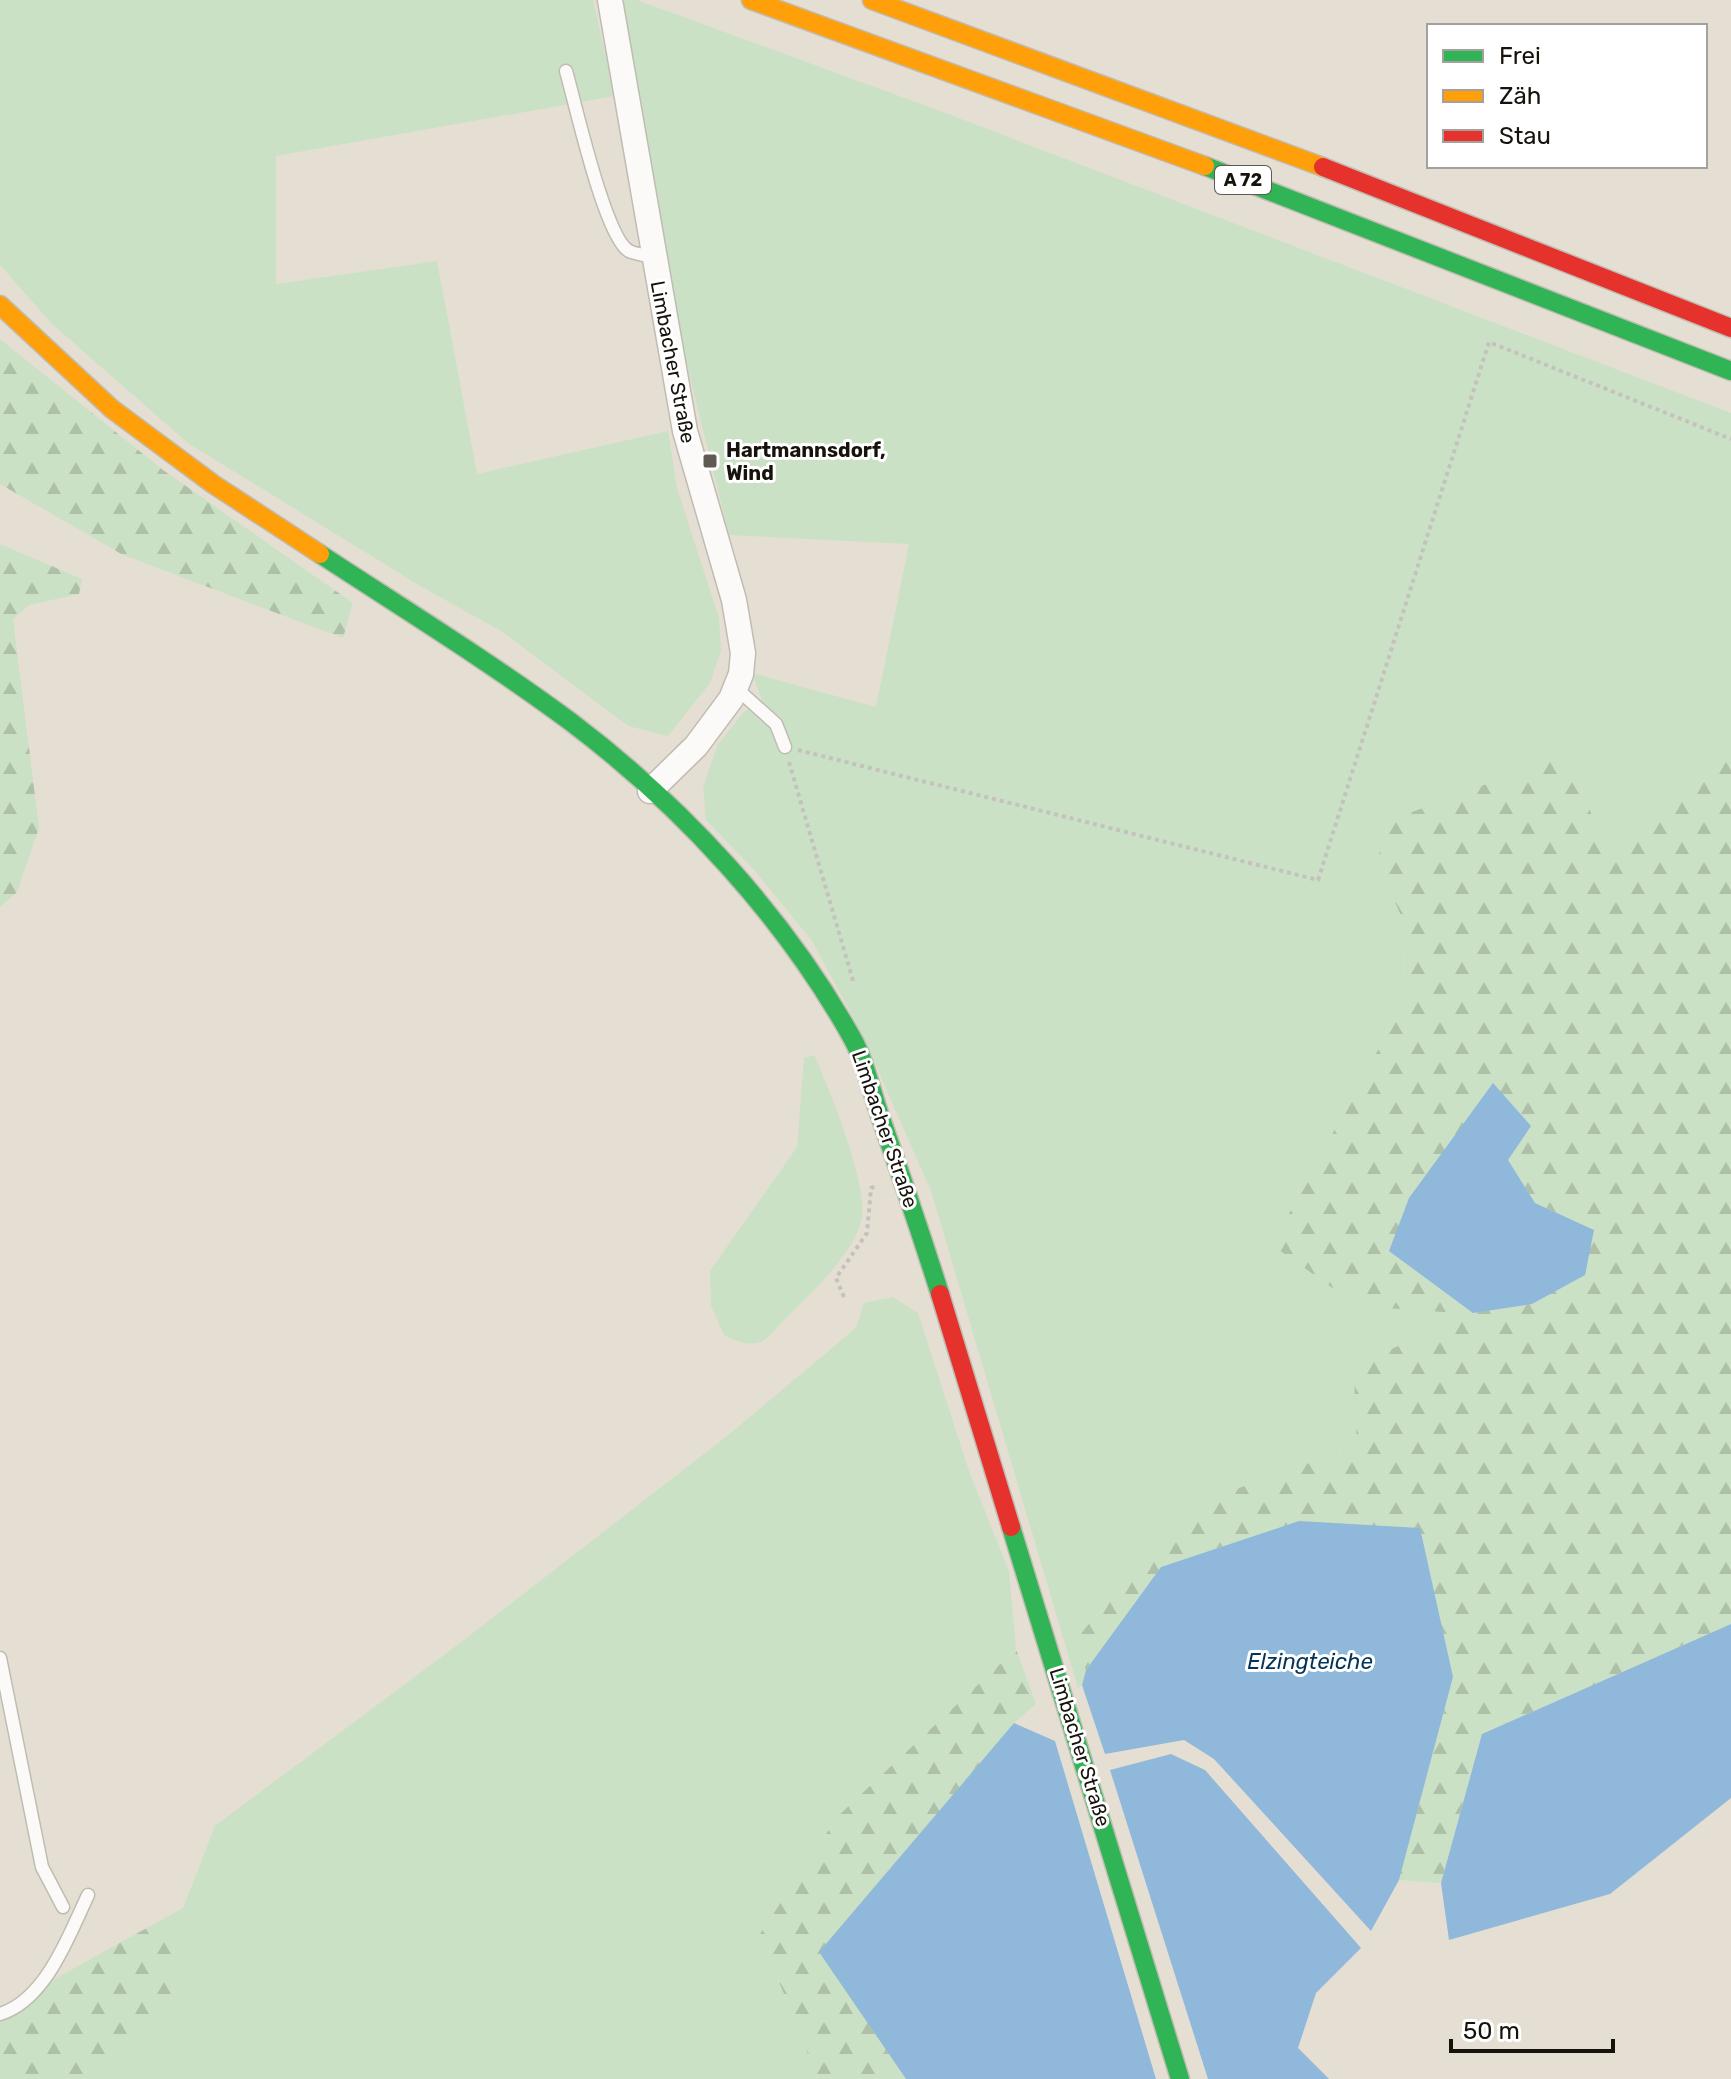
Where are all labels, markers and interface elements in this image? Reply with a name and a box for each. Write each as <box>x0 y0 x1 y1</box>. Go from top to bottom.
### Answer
legend <box>1427 24 1707 168</box>
text: Frei <box>1499 42 1541 70</box>
text: Zäh <box>1499 82 1541 110</box>
text: Stau <box>1499 122 1551 150</box>
road number: A 72 <box>1215 166 1271 194</box>
street label: Limbacher Straße <box>645 279 701 445</box>
place label: Hartmannsdorf, Wind <box>726 438 886 485</box>
marker: Hartmannsdorf, Wind <box>701 452 719 470</box>
street label: Limbacher Straße <box>847 1047 923 1211</box>
water label: Elzingteiche <box>1247 1648 1373 1675</box>
street label: Limbacher Straße <box>1044 1665 1116 1829</box>
scale bar <box>1451 2003 1613 2053</box>
text: 50 m <box>1463 2017 1520 2045</box>

